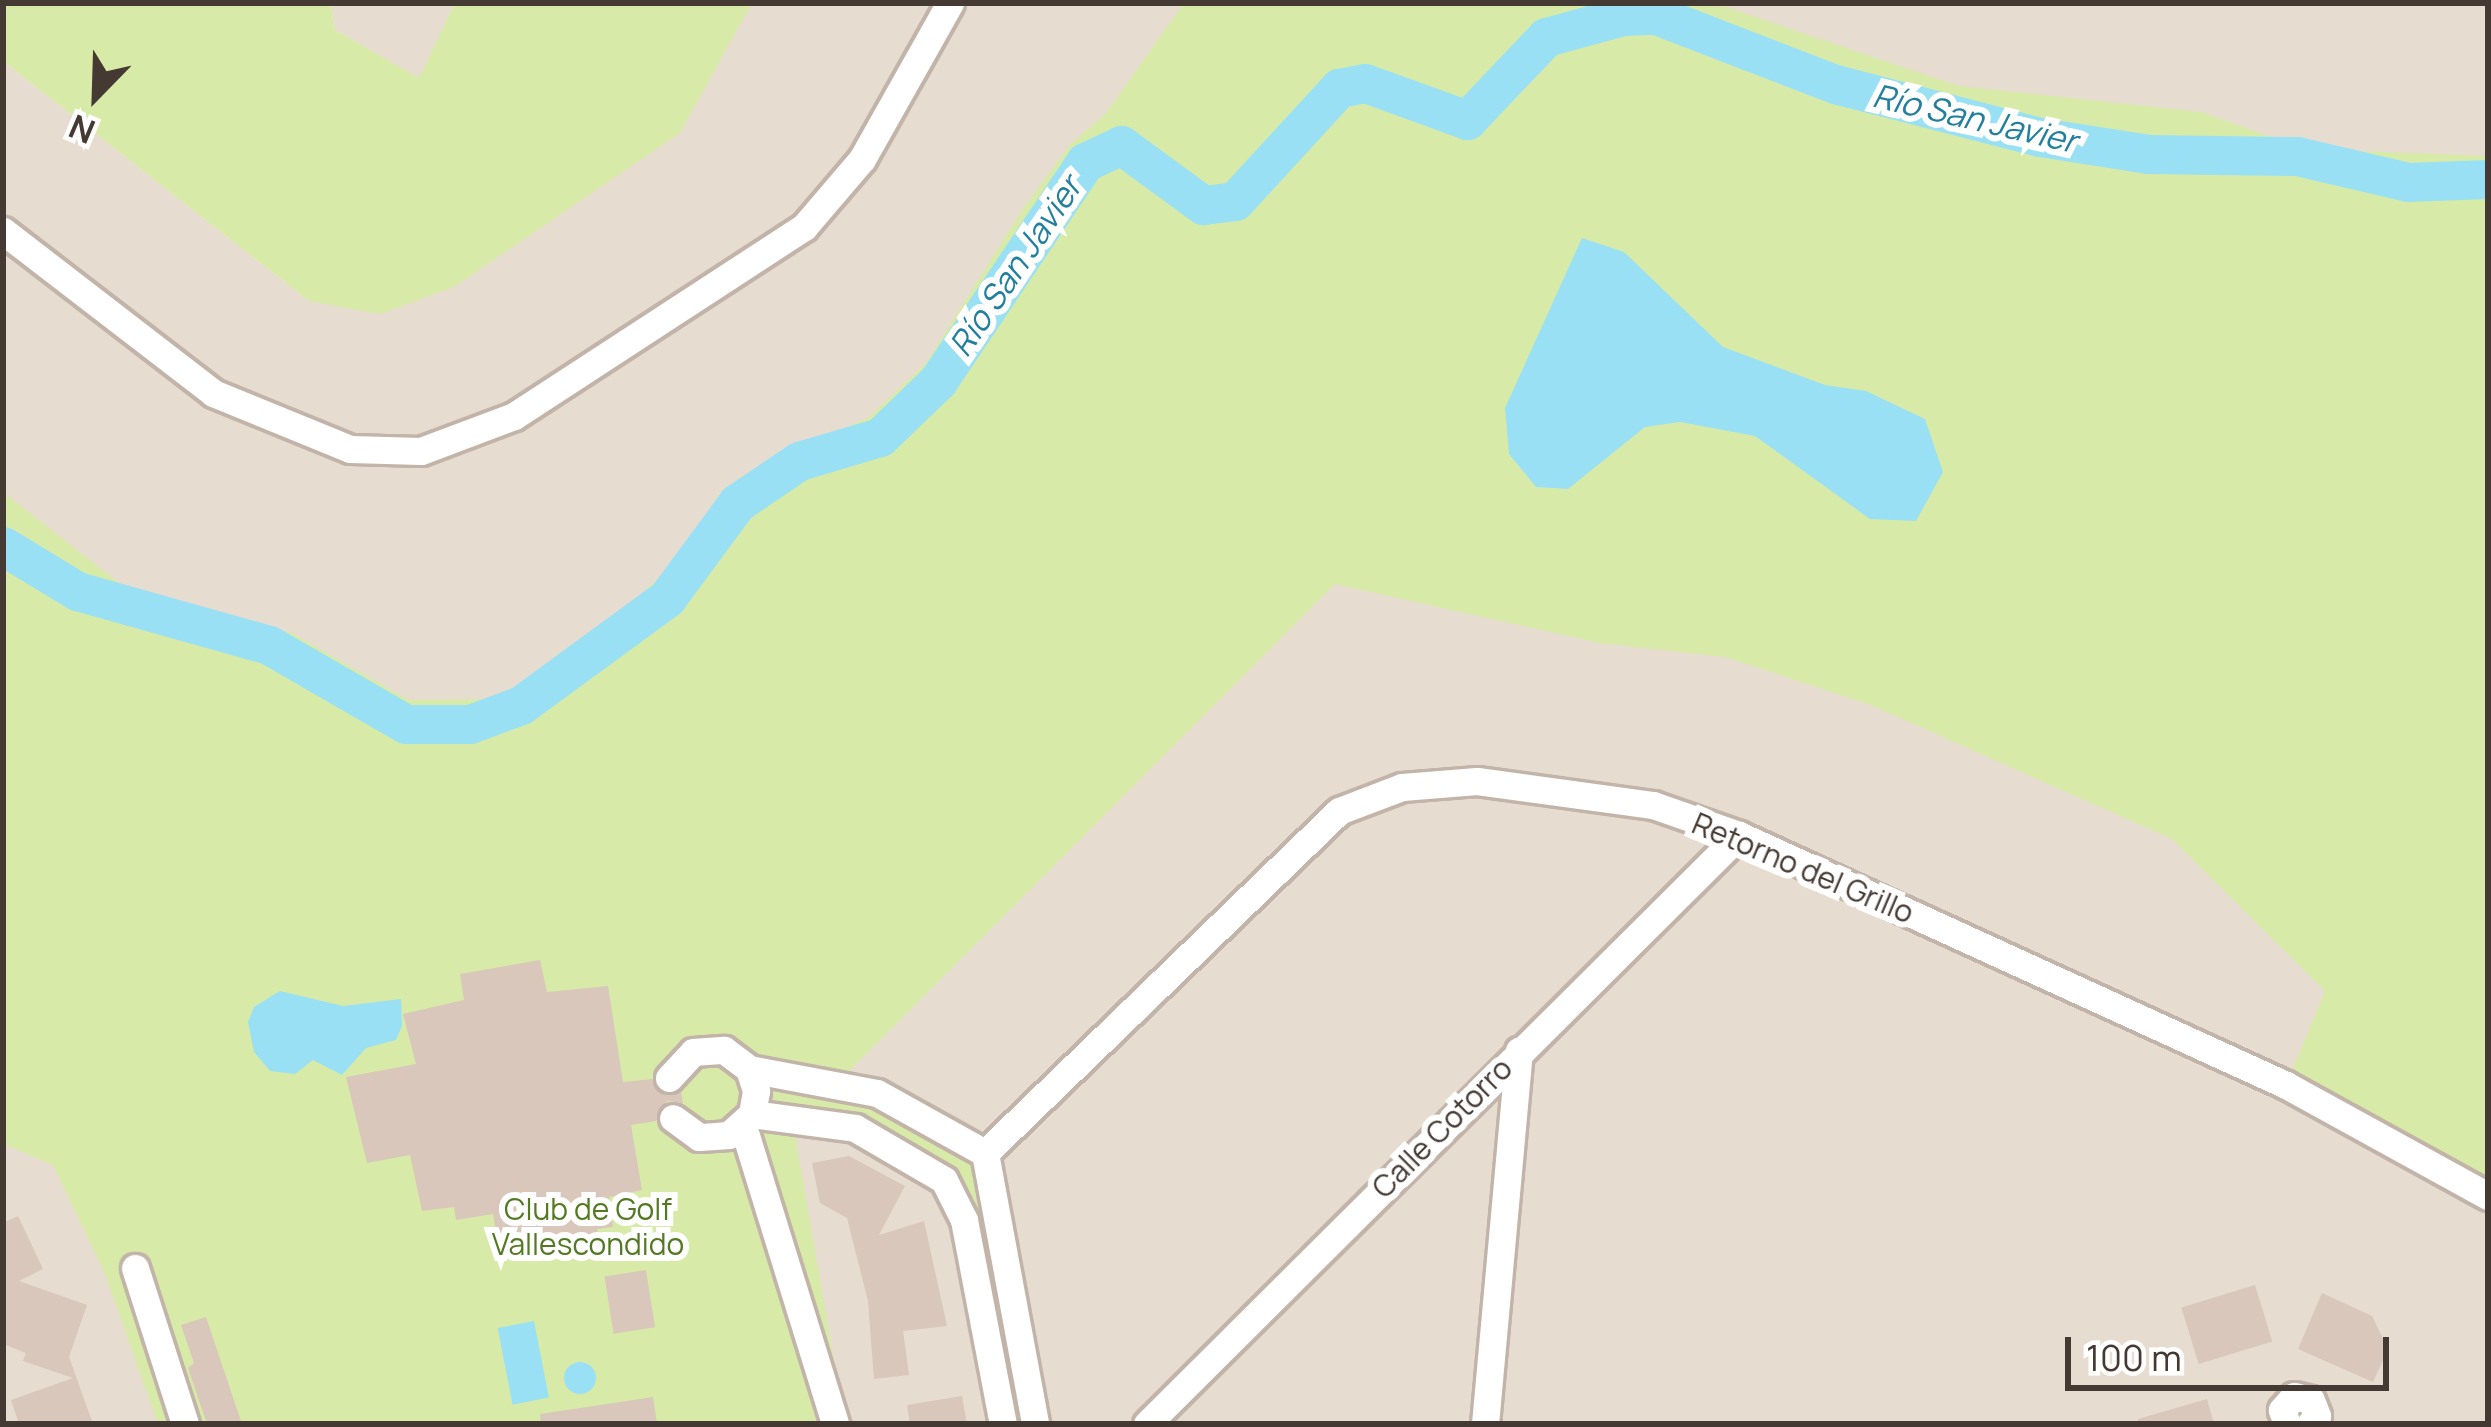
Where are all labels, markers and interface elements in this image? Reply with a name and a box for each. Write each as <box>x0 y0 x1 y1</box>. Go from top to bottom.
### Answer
north arrow <box>36 36 156 156</box>
water label: Río San Javier <box>1869 75 2081 161</box>
text: N <box>62 104 101 155</box>
water label: Río San Javier <box>940 169 1090 363</box>
street label: Retorno del Grillo <box>1687 805 1919 931</box>
street label: Calle Cotorro <box>1365 1051 1519 1205</box>
park label: Club de Golf Vallescondido <box>492 1191 684 1262</box>
scale bar <box>2071 1313 2395 1387</box>
text: 100 m <box>2086 1333 2182 1382</box>

